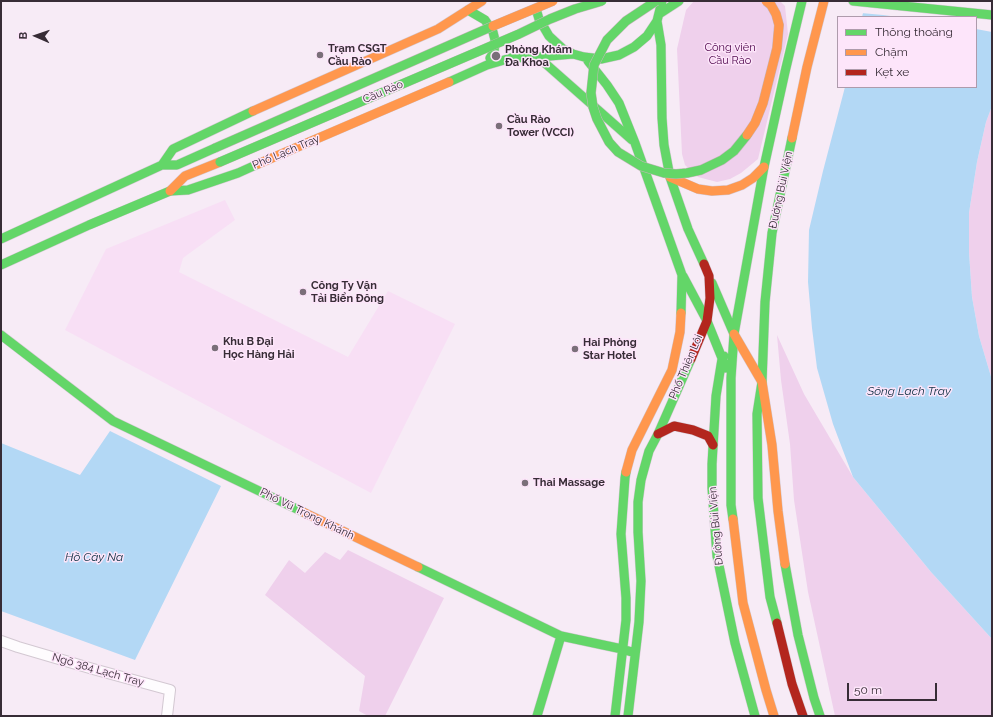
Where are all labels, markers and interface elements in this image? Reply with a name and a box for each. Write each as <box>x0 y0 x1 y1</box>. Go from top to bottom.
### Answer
north arrow <box>16 16 56 56</box>
legend <box>837 16 977 88</box>
text: Thông thoáng <box>875 25 953 39</box>
text: B <box>17 32 30 40</box>
park label: Công viên Cầu Rào <box>704 41 756 67</box>
place label: Trạm CSGT Cầu Rào <box>328 42 387 68</box>
place label: Phòng Khám Đa Khoa <box>505 43 572 69</box>
text: Chậm <box>875 45 908 59</box>
marker: Trạm CSGT Cầu Rào <box>315 50 325 60</box>
marker: Phòng Khám Đa Khoa <box>490 50 502 62</box>
text: Kẹt xe <box>875 65 909 79</box>
street label: Cầu Rào <box>361 78 405 106</box>
place label: Cầu Rào Tower (VCCI) <box>507 113 574 139</box>
marker: Cầu Rào Tower (VCCI) <box>494 121 504 131</box>
street label: Phố Lạch Tray <box>250 132 322 172</box>
street label: Đường Bùi Viện <box>766 150 796 230</box>
place label: Công Ty Vận Tải Biển Đông <box>311 279 384 305</box>
marker: Công Ty Vận Tải Biển Đông <box>298 287 308 297</box>
street label: Phố Thiên Lôi <box>666 333 706 401</box>
place label: Khu B Đại Học Hàng Hải <box>223 335 295 361</box>
place label: Hai Phòng Star Hotel <box>583 336 637 362</box>
marker: Khu B Đại Học Hàng Hải <box>210 343 220 353</box>
marker: Hai Phòng Star Hotel <box>570 344 580 354</box>
water label: Sông Lạch Tray <box>867 384 951 398</box>
place label: Thai Massage <box>533 476 605 490</box>
marker: Thai Massage <box>520 478 530 488</box>
street label: Phố Vũ Trọng Khánh <box>258 485 356 543</box>
street label: Đường Bùi Viện <box>706 486 726 566</box>
water label: Hồ Cây Na <box>65 550 123 564</box>
street label: Ngõ 384 Lạch Tray <box>51 651 145 689</box>
scale bar <box>849 675 939 701</box>
text: 50 m <box>854 683 882 697</box>

